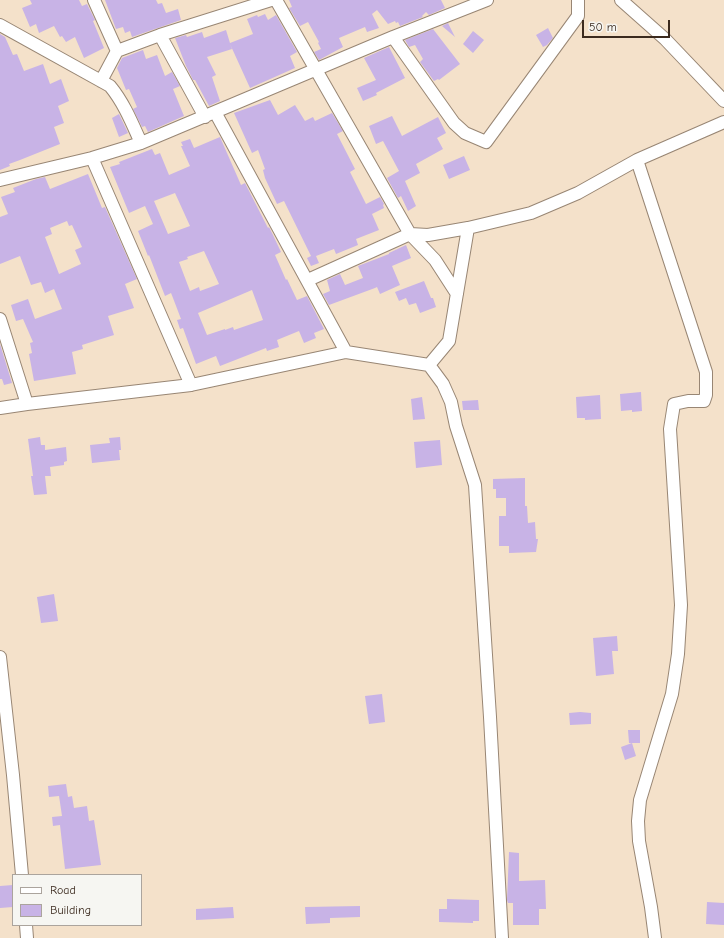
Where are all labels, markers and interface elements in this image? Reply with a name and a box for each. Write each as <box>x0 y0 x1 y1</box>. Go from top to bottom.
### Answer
scale bar <box>584 12 672 38</box>
text: 50 m <box>589 20 617 34</box>
legend <box>12 874 142 926</box>
text: Road <box>50 883 76 897</box>
text: Building <box>50 903 91 917</box>

